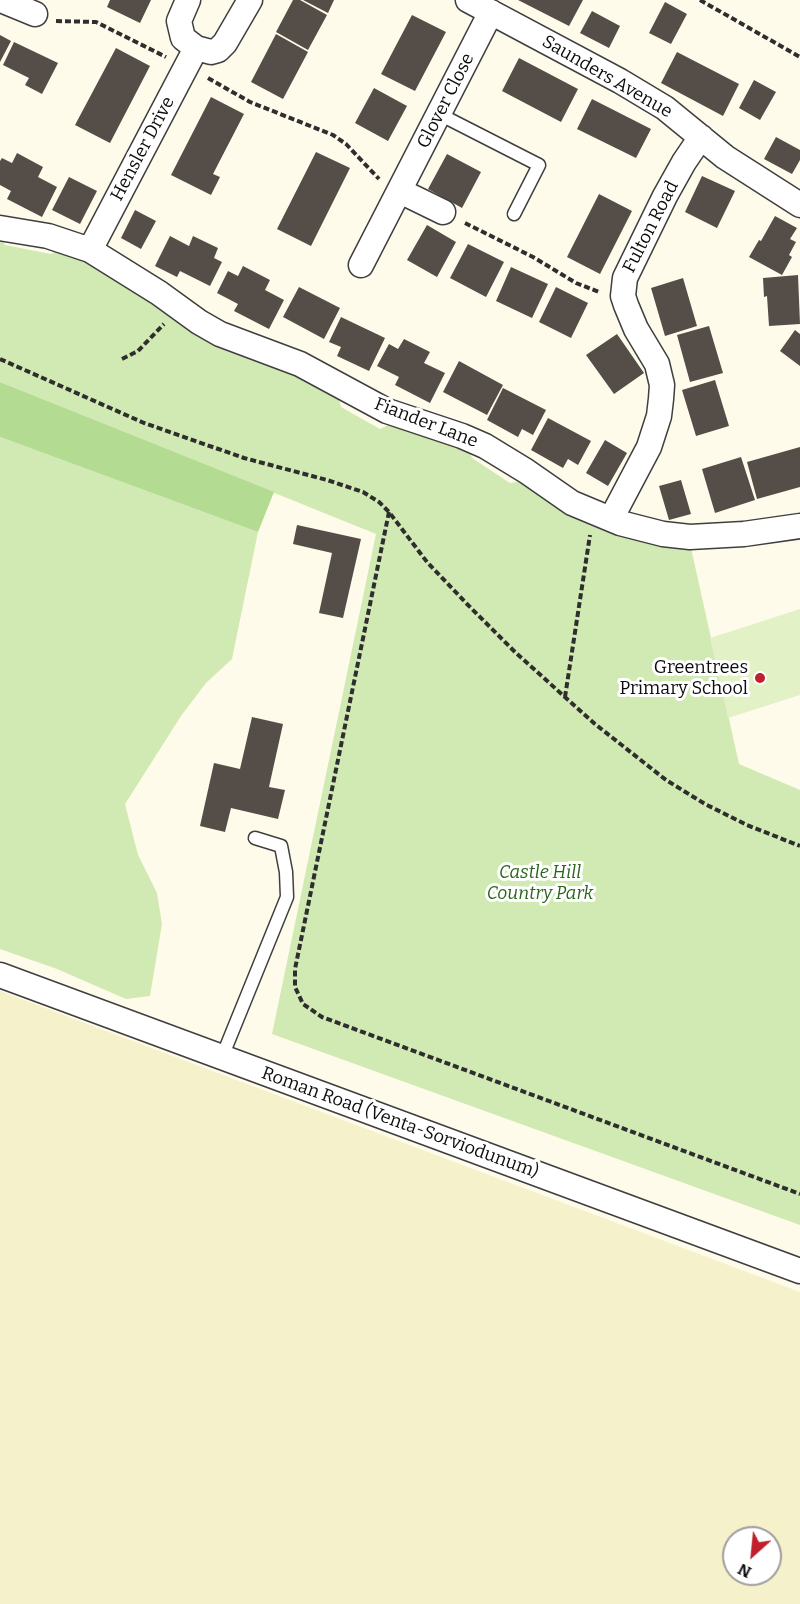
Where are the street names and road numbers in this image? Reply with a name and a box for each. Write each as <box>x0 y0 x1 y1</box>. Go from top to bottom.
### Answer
street label: Saunders Avenue <box>538 31 676 123</box>
street label: Glover Close <box>413 50 479 152</box>
street label: Hensler Drive <box>107 93 179 205</box>
street label: Fulton Road <box>619 177 683 277</box>
street label: Fiander Lane <box>371 393 481 453</box>
street label: Roman Road (Venta-Sorviodunum) <box>259 1063 541 1183</box>

